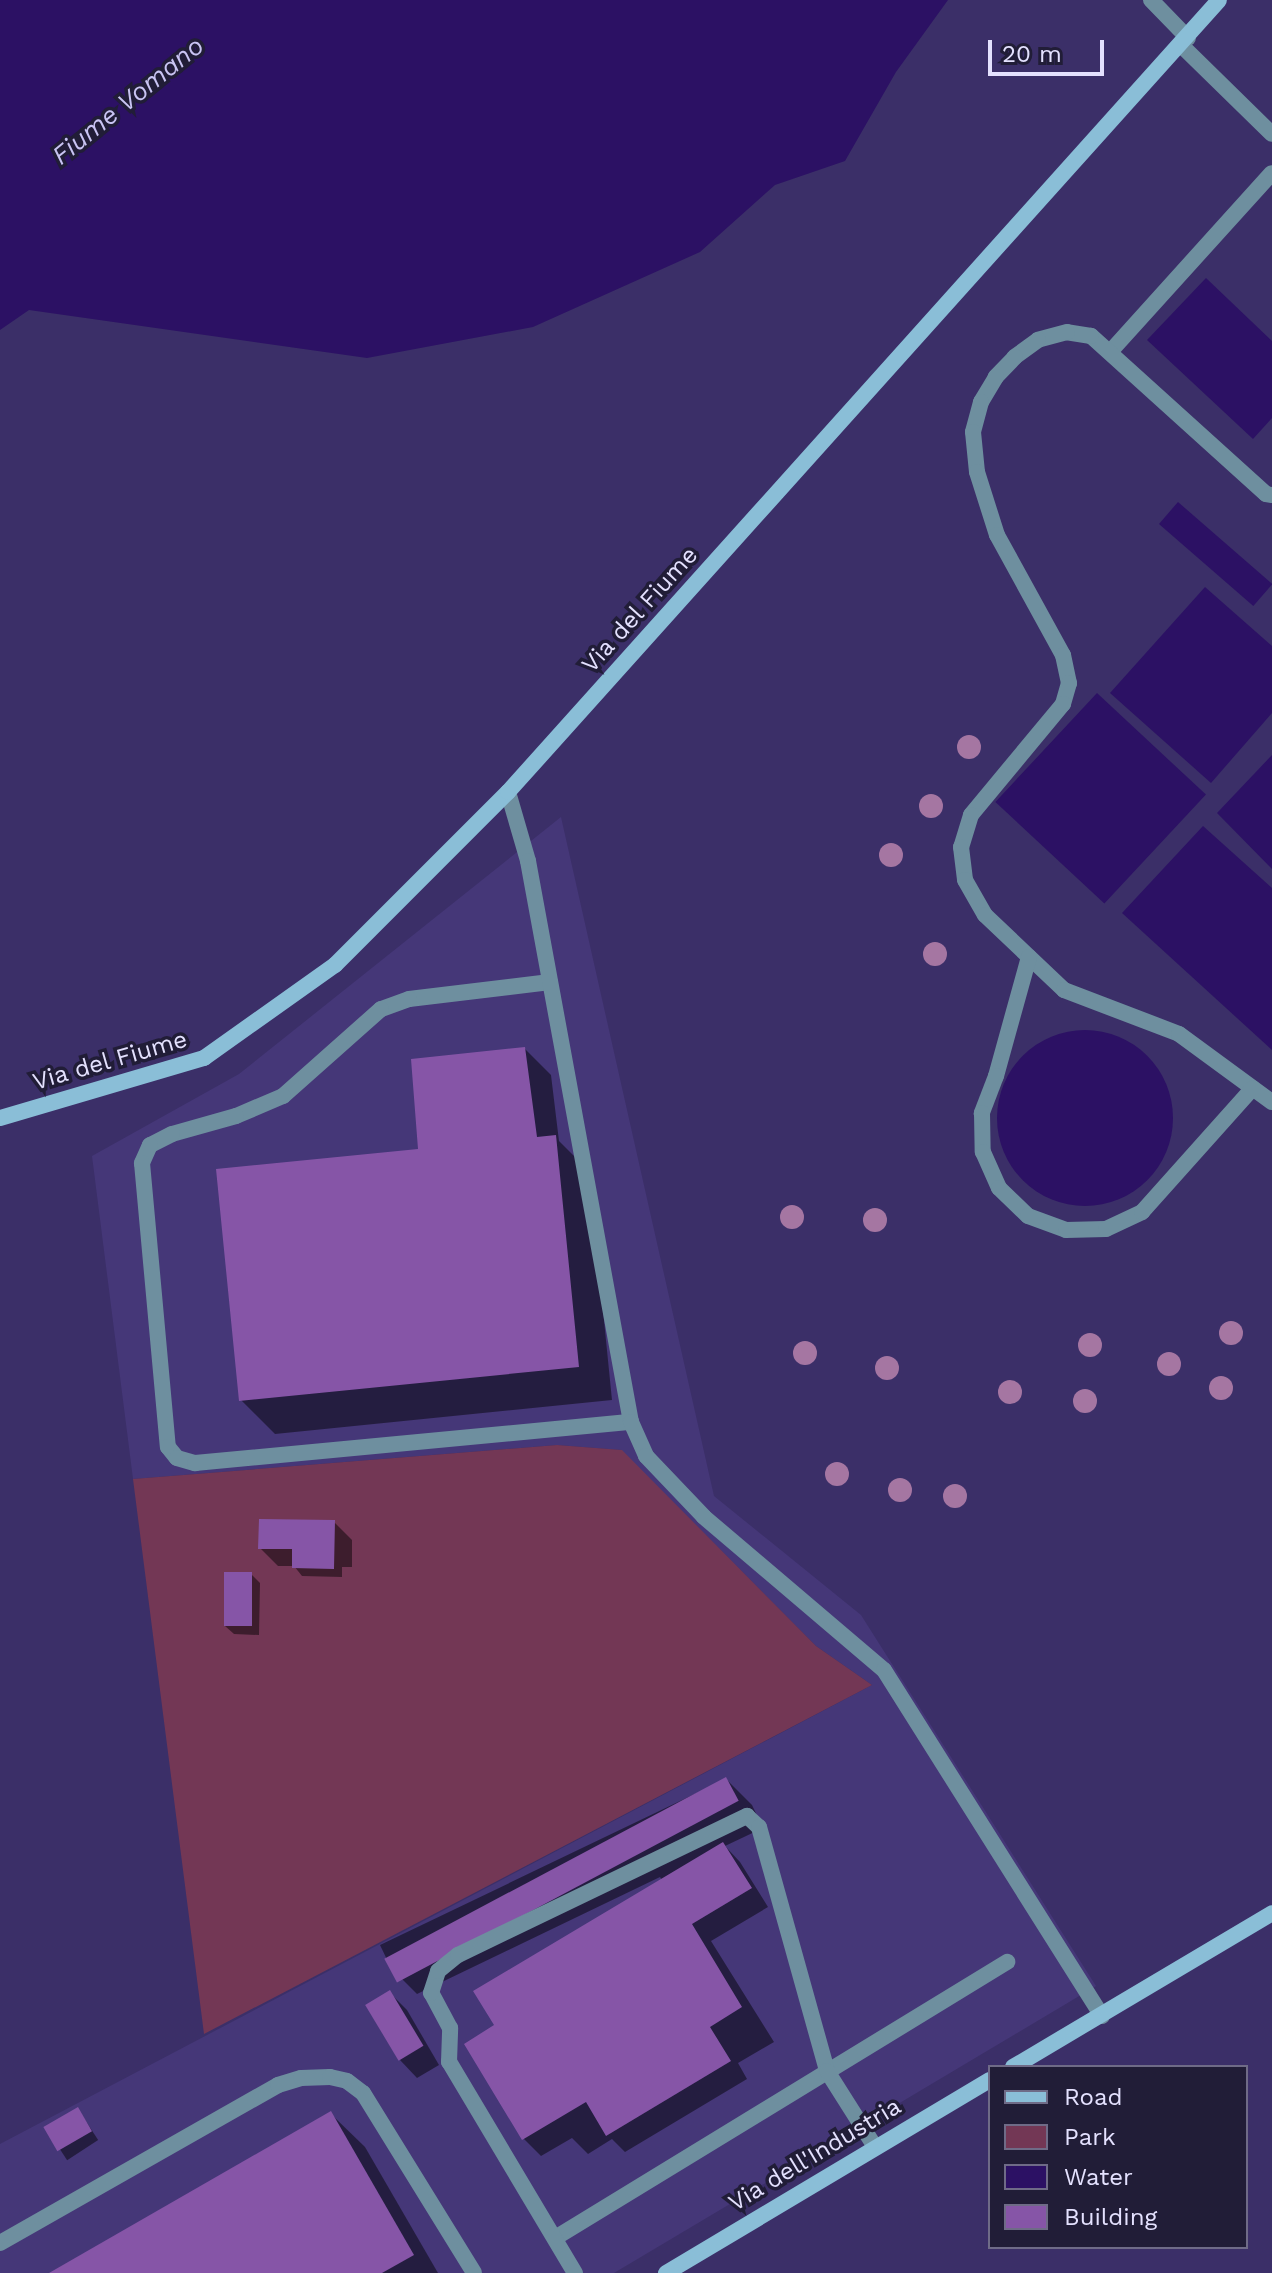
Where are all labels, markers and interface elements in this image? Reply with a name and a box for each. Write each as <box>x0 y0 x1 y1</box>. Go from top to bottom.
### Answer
scale bar <box>992 24 1108 74</box>
water label: Fiume Vomano <box>45 30 211 172</box>
text: 20 m <box>1002 40 1062 68</box>
street label: Via del Fiume <box>576 541 704 679</box>
street label: Via del Fiume <box>29 1025 191 1097</box>
legend <box>988 2065 1248 2249</box>
text: Road <box>1064 2083 1123 2111</box>
street label: Via dell'Industria <box>723 2092 907 2218</box>
text: Park <box>1064 2123 1116 2151</box>
text: Water <box>1064 2163 1133 2191</box>
text: Building <box>1064 2203 1157 2231</box>

